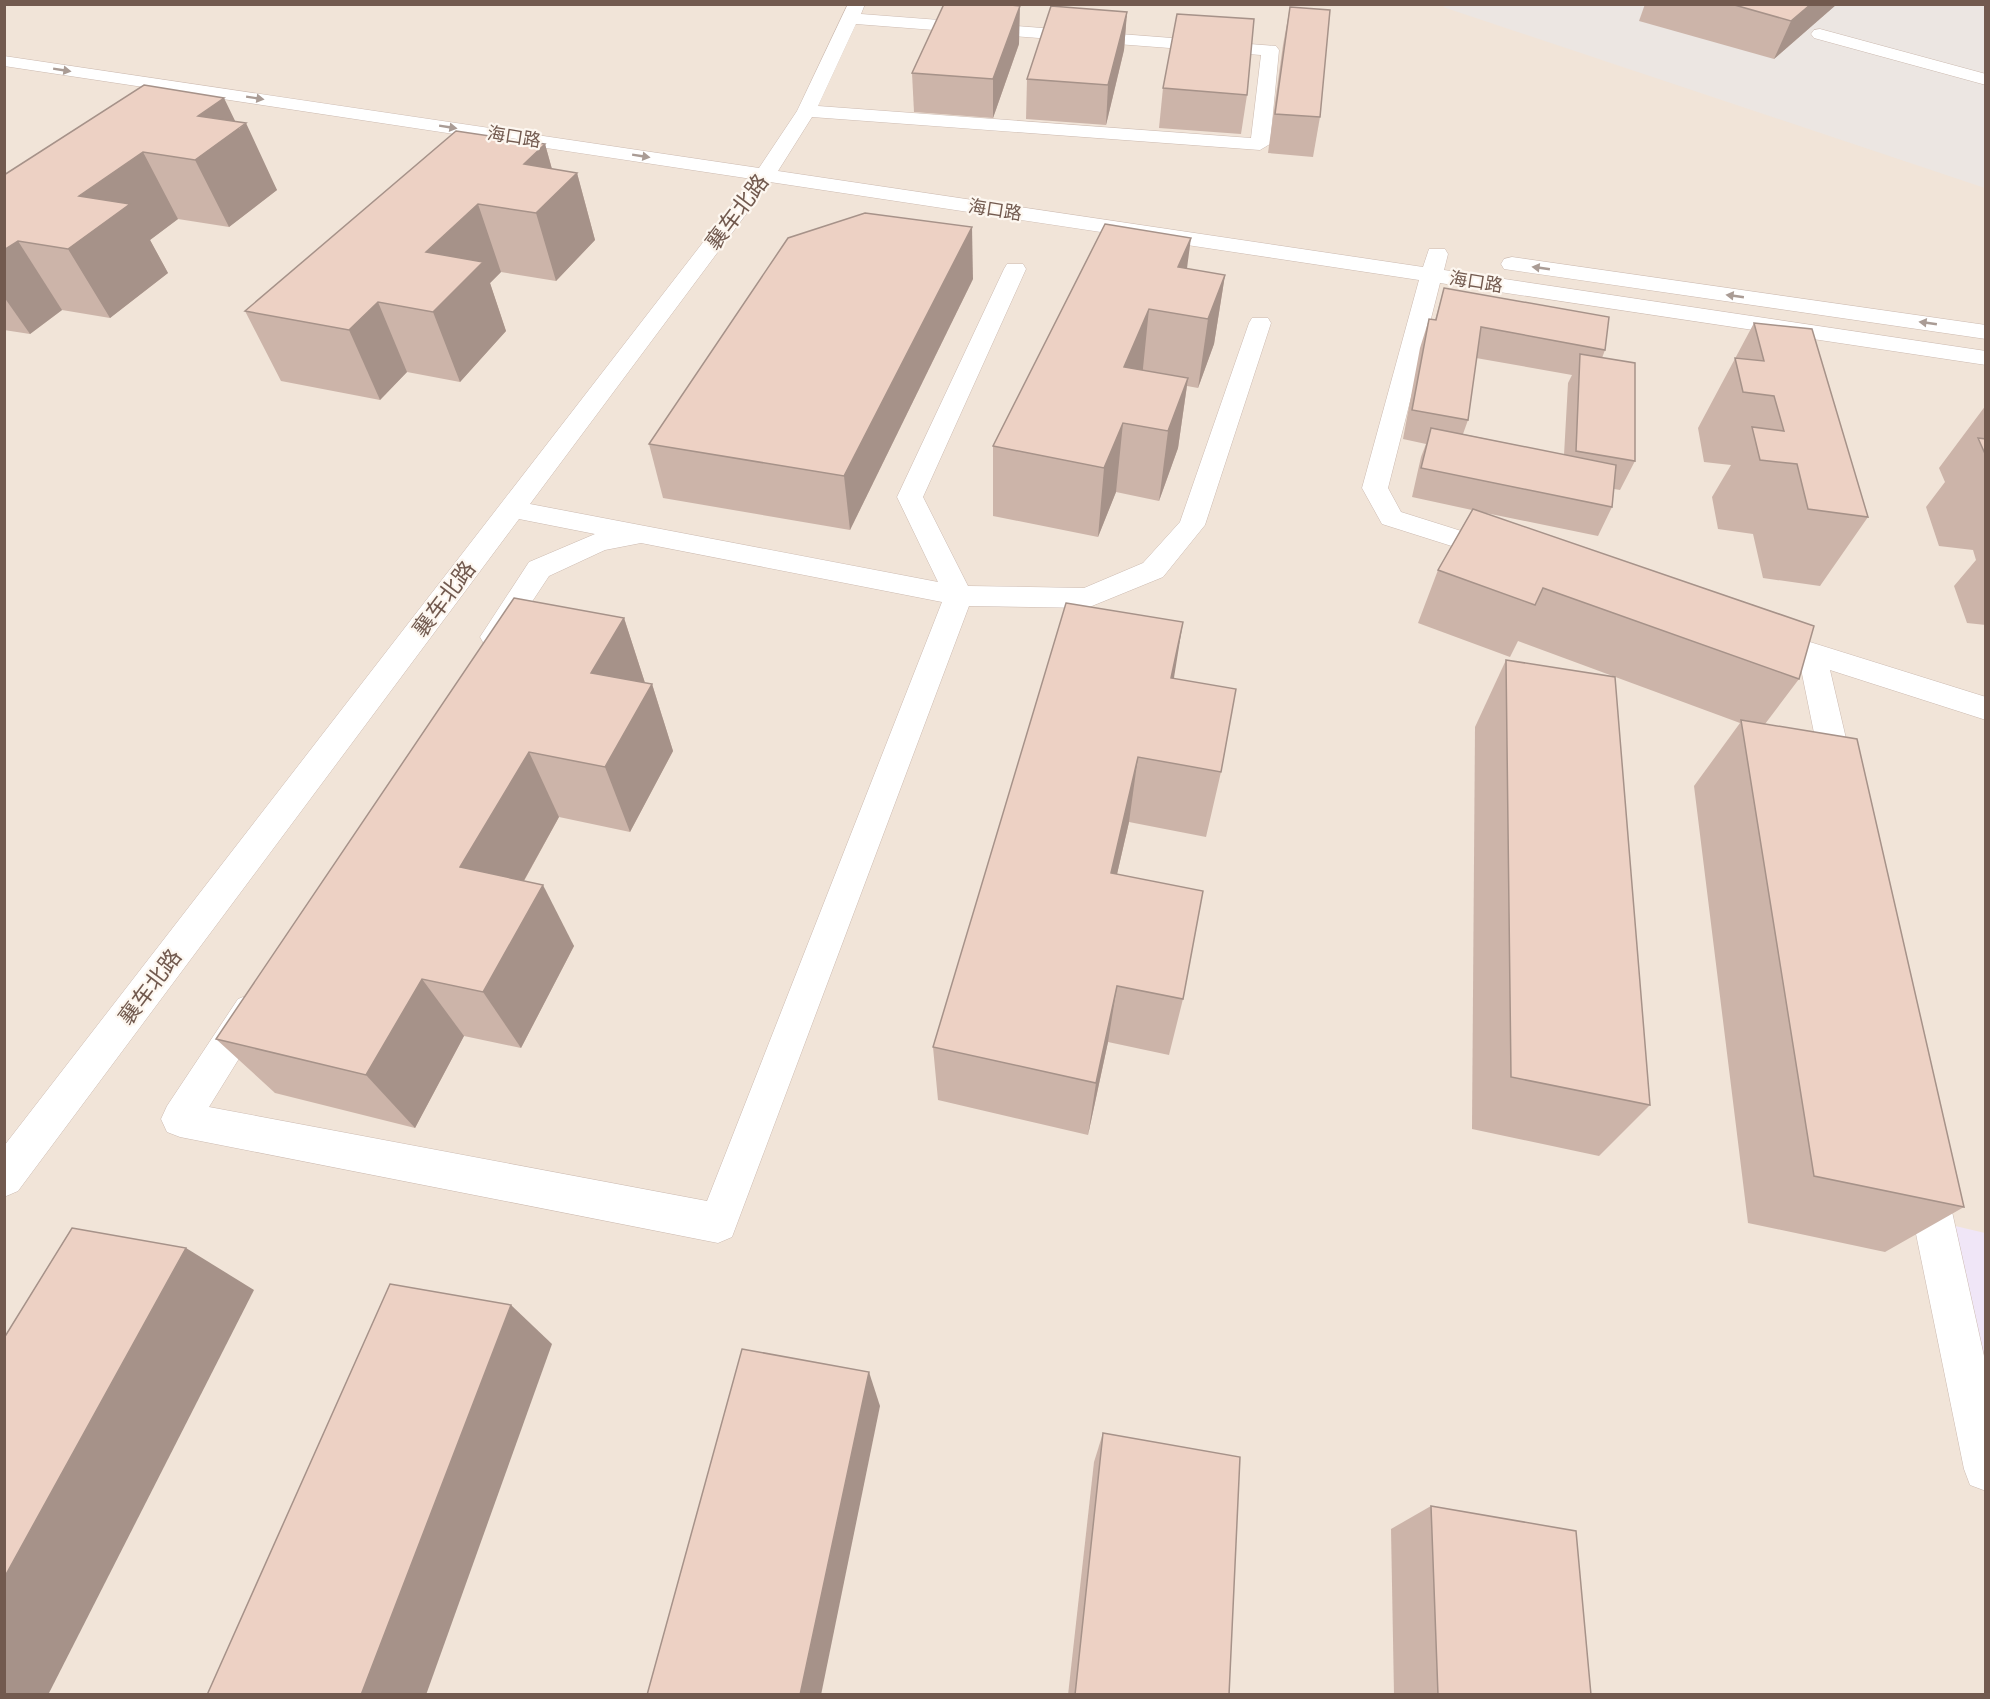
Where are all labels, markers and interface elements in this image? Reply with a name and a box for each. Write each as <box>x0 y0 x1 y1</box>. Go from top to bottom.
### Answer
one-way arrow <box>53 65 72 74</box>
one-way arrow <box>246 94 265 103</box>
street label: 海口路 <box>486 122 542 152</box>
one-way arrow <box>439 123 458 132</box>
one-way arrow <box>631 152 650 161</box>
street label: 襄车北路 <box>700 169 774 255</box>
street label: 海口路 <box>967 195 1023 225</box>
one-way arrow <box>1532 264 1551 273</box>
street label: 海口路 <box>1448 267 1504 297</box>
one-way arrow <box>1725 291 1744 300</box>
one-way arrow <box>1918 319 1937 328</box>
street label: 襄车北路 <box>407 556 481 642</box>
street label: 襄车北路 <box>113 944 187 1030</box>

